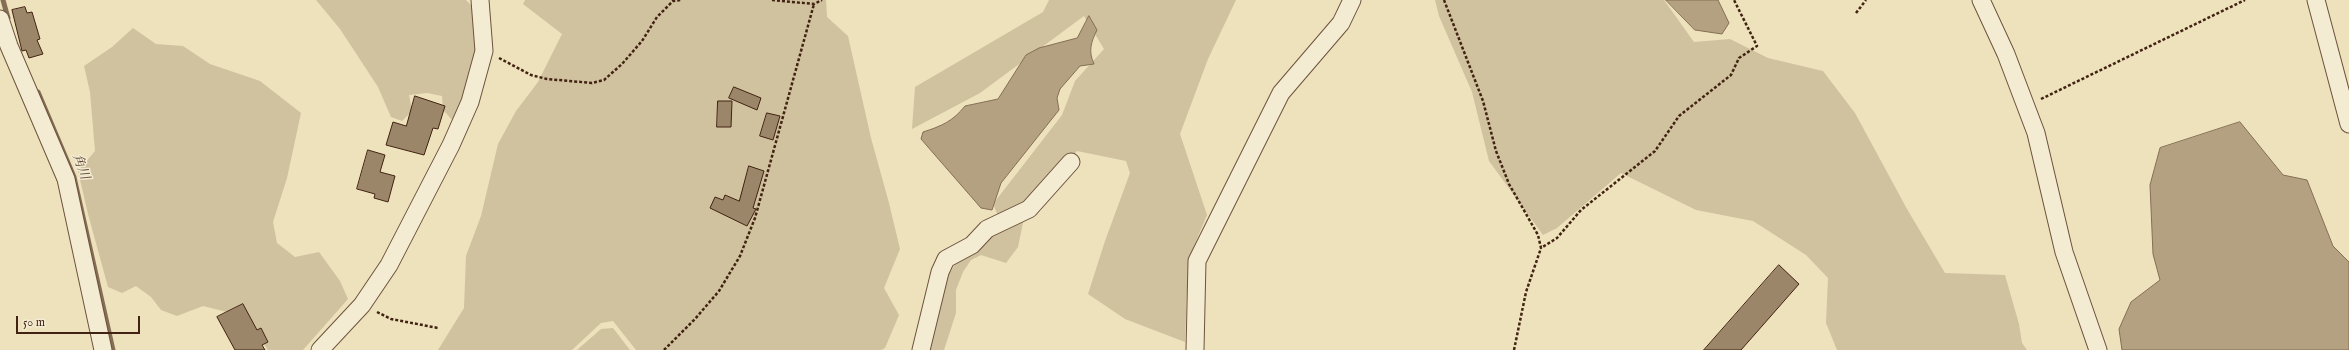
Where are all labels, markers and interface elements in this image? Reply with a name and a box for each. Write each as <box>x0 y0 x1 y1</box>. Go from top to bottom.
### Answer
water label: 角川 <box>68 152 92 182</box>
scale bar <box>18 308 142 334</box>
text: 50 m <box>23 315 45 330</box>

